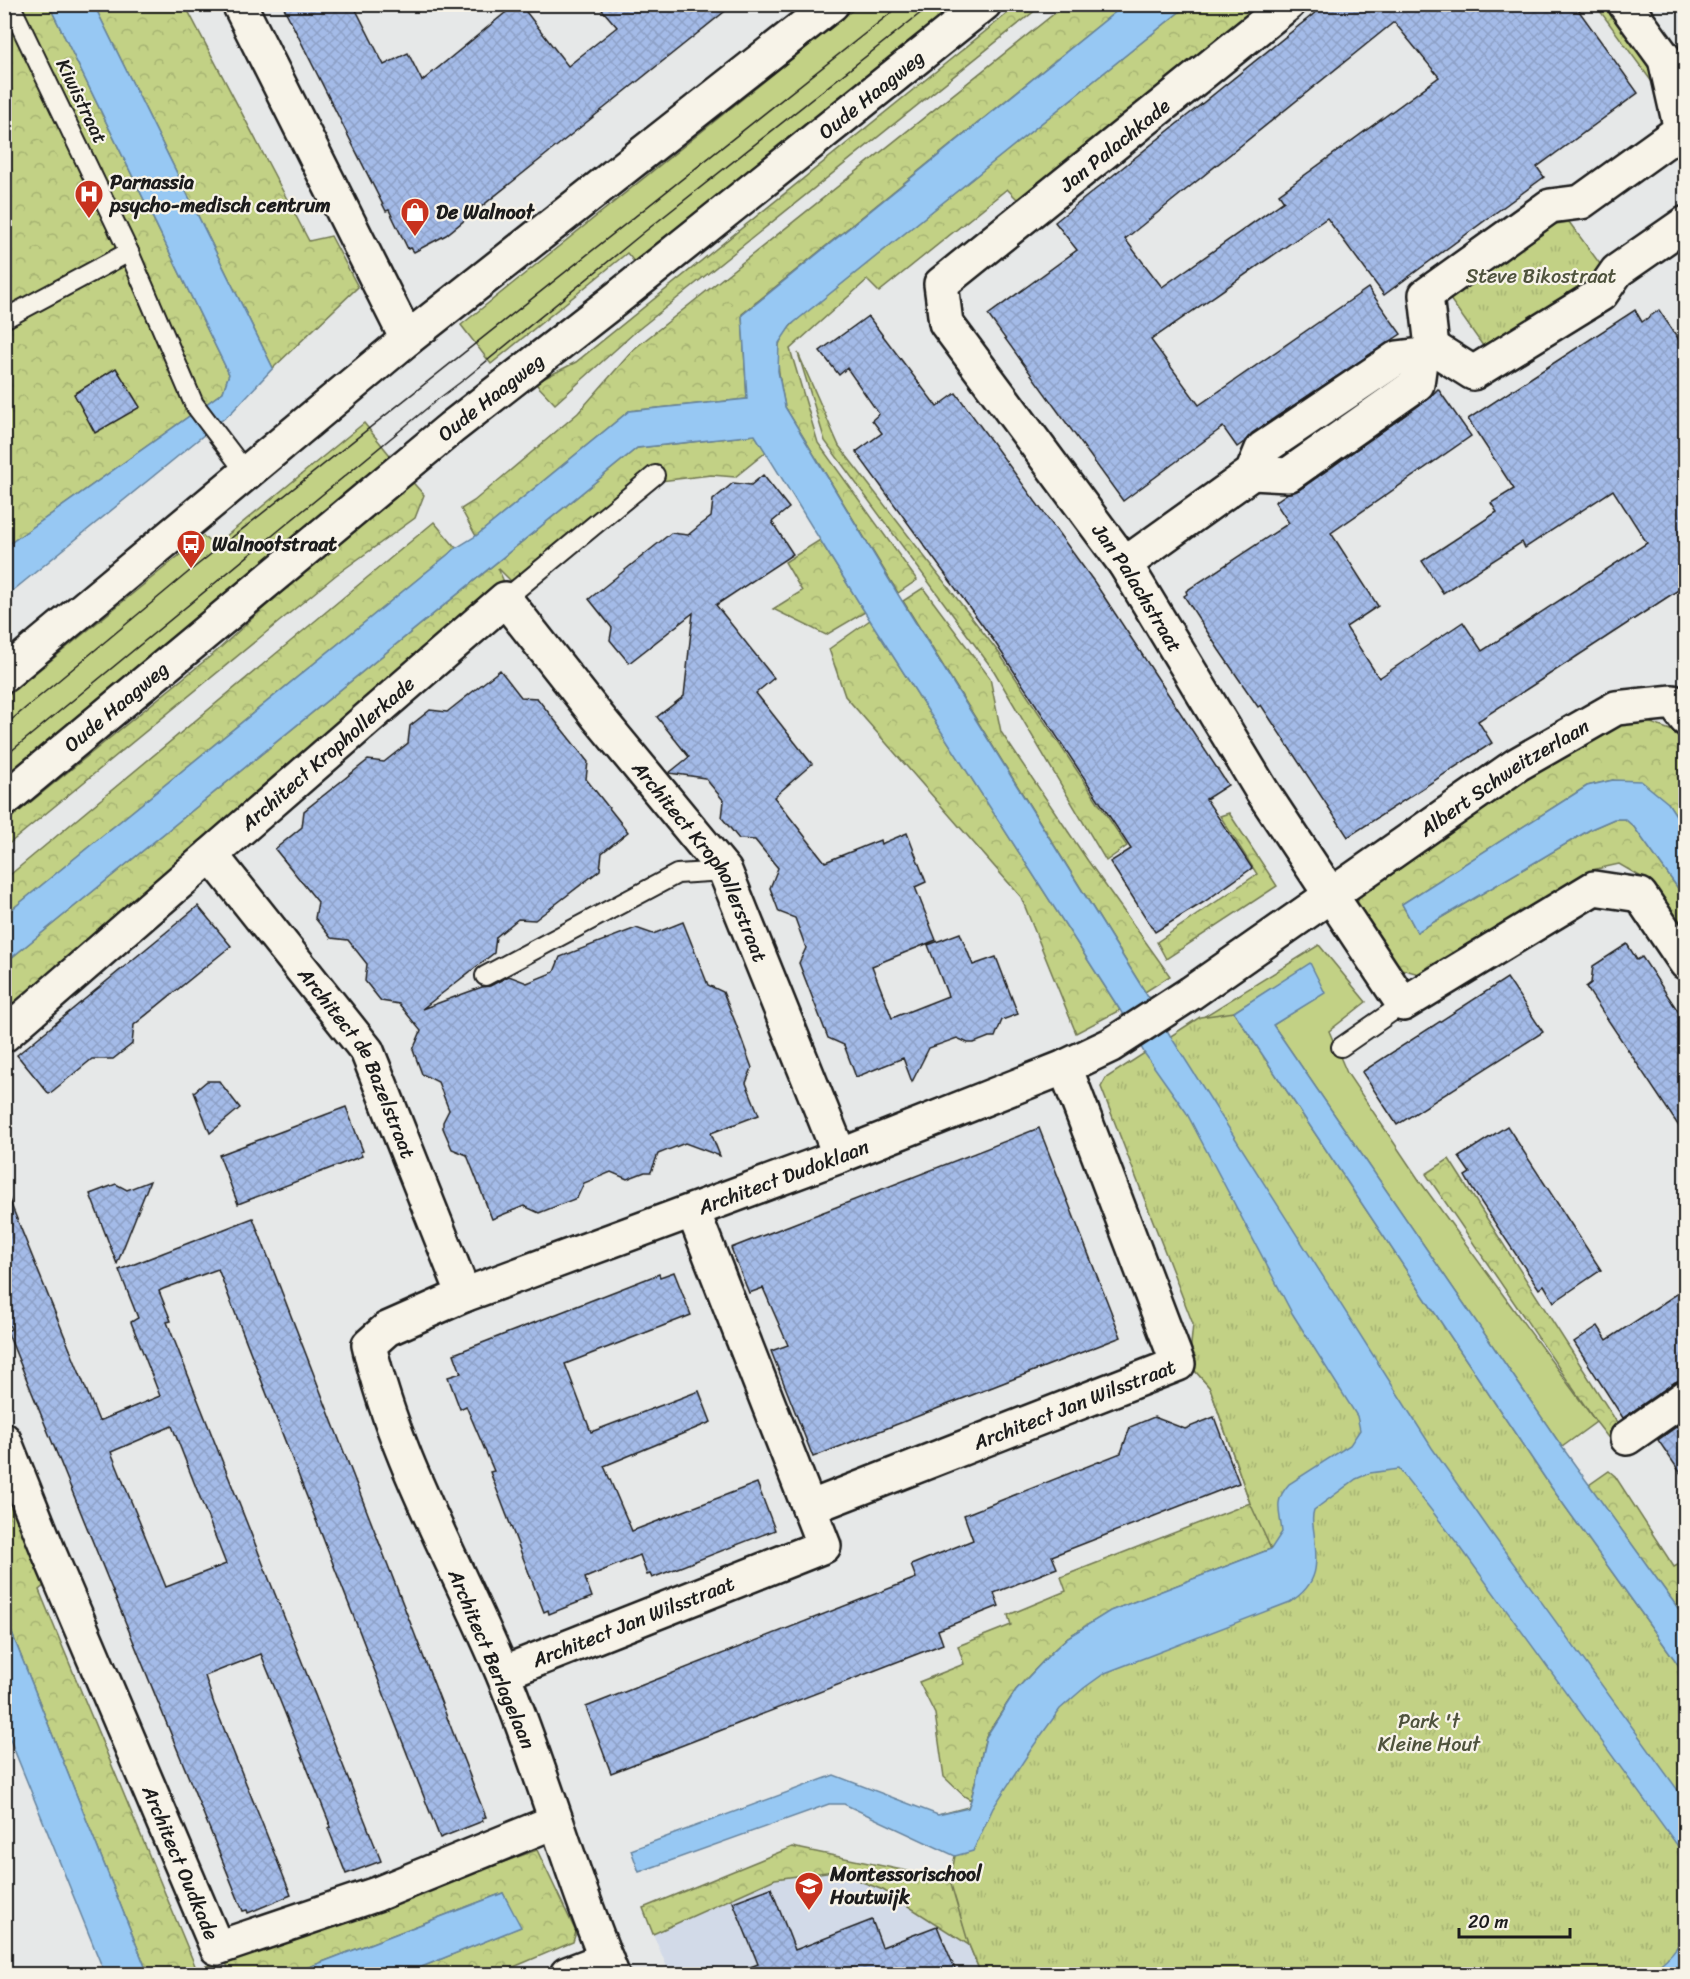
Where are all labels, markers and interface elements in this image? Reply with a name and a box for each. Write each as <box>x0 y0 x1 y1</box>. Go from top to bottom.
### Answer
street label: Oude Haagweg <box>810 41 932 149</box>
street label: Kiwistraat <box>46 53 117 150</box>
street label: Jan Palachkade <box>1051 89 1179 202</box>
place label: Parnassia psycho-medisch centrum <box>108 165 331 223</box>
hospital icon: Parnassia psycho-medisch centrum <box>73 178 105 220</box>
place label: De Walnoot <box>436 195 536 230</box>
shop icon: De Walnoot <box>399 196 431 238</box>
park label: Steve Bikostraat <box>1466 259 1616 294</box>
street label: Oude Haagweg <box>430 344 552 451</box>
street label: Jan Palachstraat <box>1082 515 1192 660</box>
place label: Walnootstraat <box>212 527 337 562</box>
bus stop icon: Walnootstraat <box>175 528 207 570</box>
street label: Oude Haagweg <box>56 652 177 761</box>
street label: Architect Krophollerkade <box>232 668 423 841</box>
street label: Albert Schweitzerlaan <box>1411 710 1596 847</box>
street label: Architect Krophollerstraat <box>622 752 777 968</box>
street label: Architect de Bazelstraat <box>288 959 425 1164</box>
street label: Architect Dudoklaan <box>692 1129 875 1225</box>
street label: Architect Jan Wilsstraat <box>967 1349 1181 1461</box>
street label: Architect Berlagelaan <box>437 1563 545 1755</box>
street label: Architect Jan Wilsstraat <box>526 1566 740 1678</box>
park label: Park 't Kleine Hout <box>1378 1704 1481 1762</box>
street label: Architect Oudkade <box>131 1779 229 1946</box>
place label: Montessorischool Houtwijk <box>829 1857 983 1915</box>
school or university icon: Montessorischool Houtwijk <box>793 1870 825 1912</box>
scale bar <box>1459 1901 1570 1939</box>
text: 20 m <box>1468 1906 1508 1938</box>

